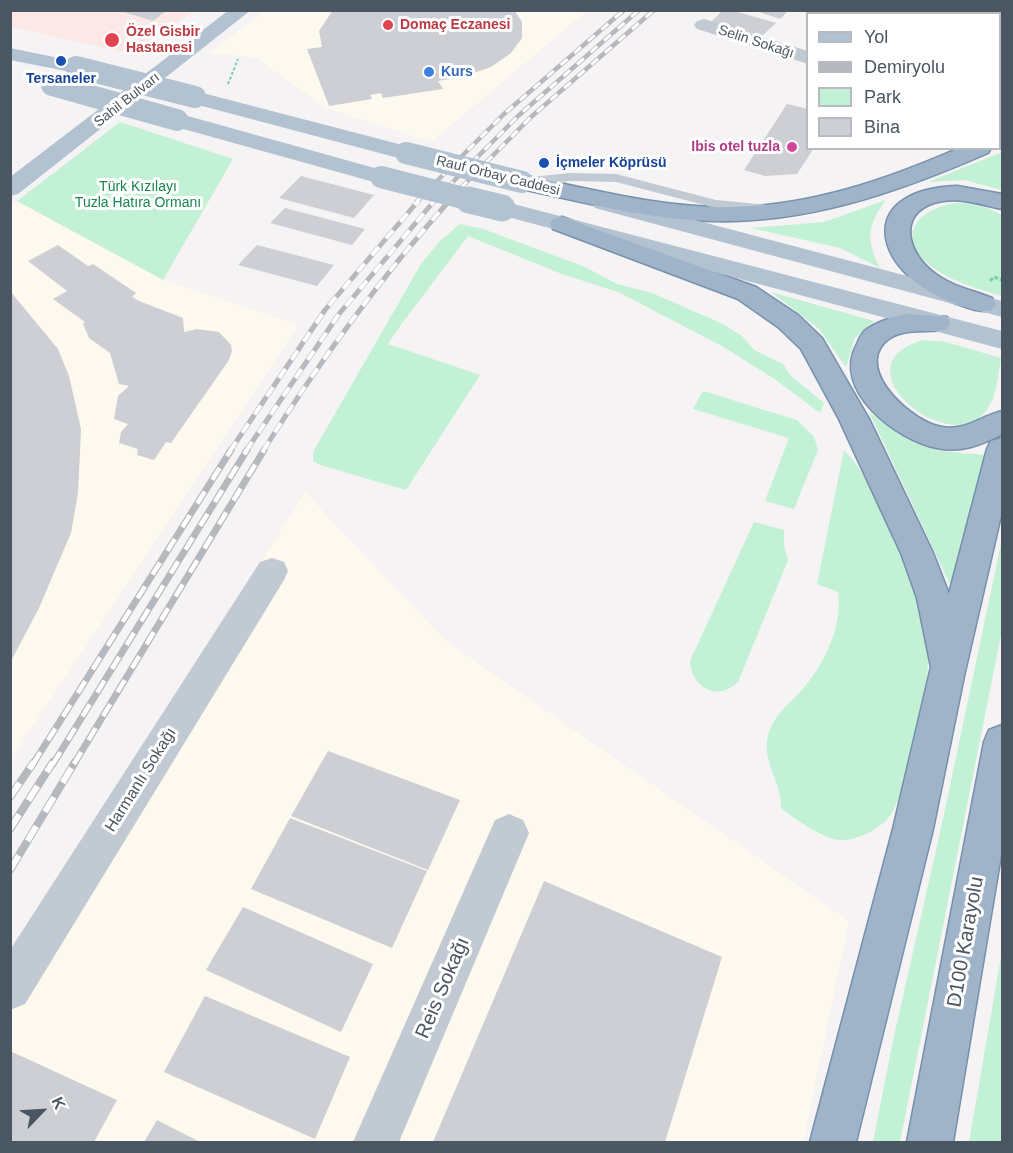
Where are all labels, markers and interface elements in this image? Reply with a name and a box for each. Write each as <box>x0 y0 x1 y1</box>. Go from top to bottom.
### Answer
legend <box>806 12 1001 150</box>
place label: Domaç Eczanesi <box>400 17 510 33</box>
marker: Domaç Eczanesi <box>381 18 395 32</box>
street label: Selin Sokağı <box>716 22 796 62</box>
place label: Özel Gisbir Hastanesi <box>126 24 200 56</box>
text: Yol <box>864 27 888 47</box>
marker: Özel Gisbir Hastanesi <box>103 31 121 49</box>
marker: Tersaneler <box>54 54 68 68</box>
text: Demiryolu <box>864 57 945 77</box>
place label: Kurs <box>441 64 473 80</box>
marker: Kurs <box>422 65 436 79</box>
street label: Sahil Bulvarı <box>91 69 163 131</box>
place label: Tersaneler <box>26 71 96 87</box>
text: Park <box>864 87 901 107</box>
text: Bina <box>864 117 900 137</box>
place label: Ibis otel tuzla <box>691 139 780 155</box>
marker: Ibis otel tuzla <box>785 140 799 154</box>
street label: Rauf Orbay Caddesi <box>434 153 562 199</box>
place label: İçmeler Köprüsü <box>556 155 666 171</box>
marker: İçmeler Köprüsü <box>537 156 551 170</box>
park label: Türk Kızılayı Tuzla Hatıra Ormanı <box>75 179 201 212</box>
street label: Harmanlı Sokağı <box>101 724 181 836</box>
street label: D100 Karayolu <box>943 875 989 1009</box>
street label: Reis Sokağı <box>411 934 475 1042</box>
north arrow <box>12 1081 72 1141</box>
text: K <box>49 1094 69 1112</box>

